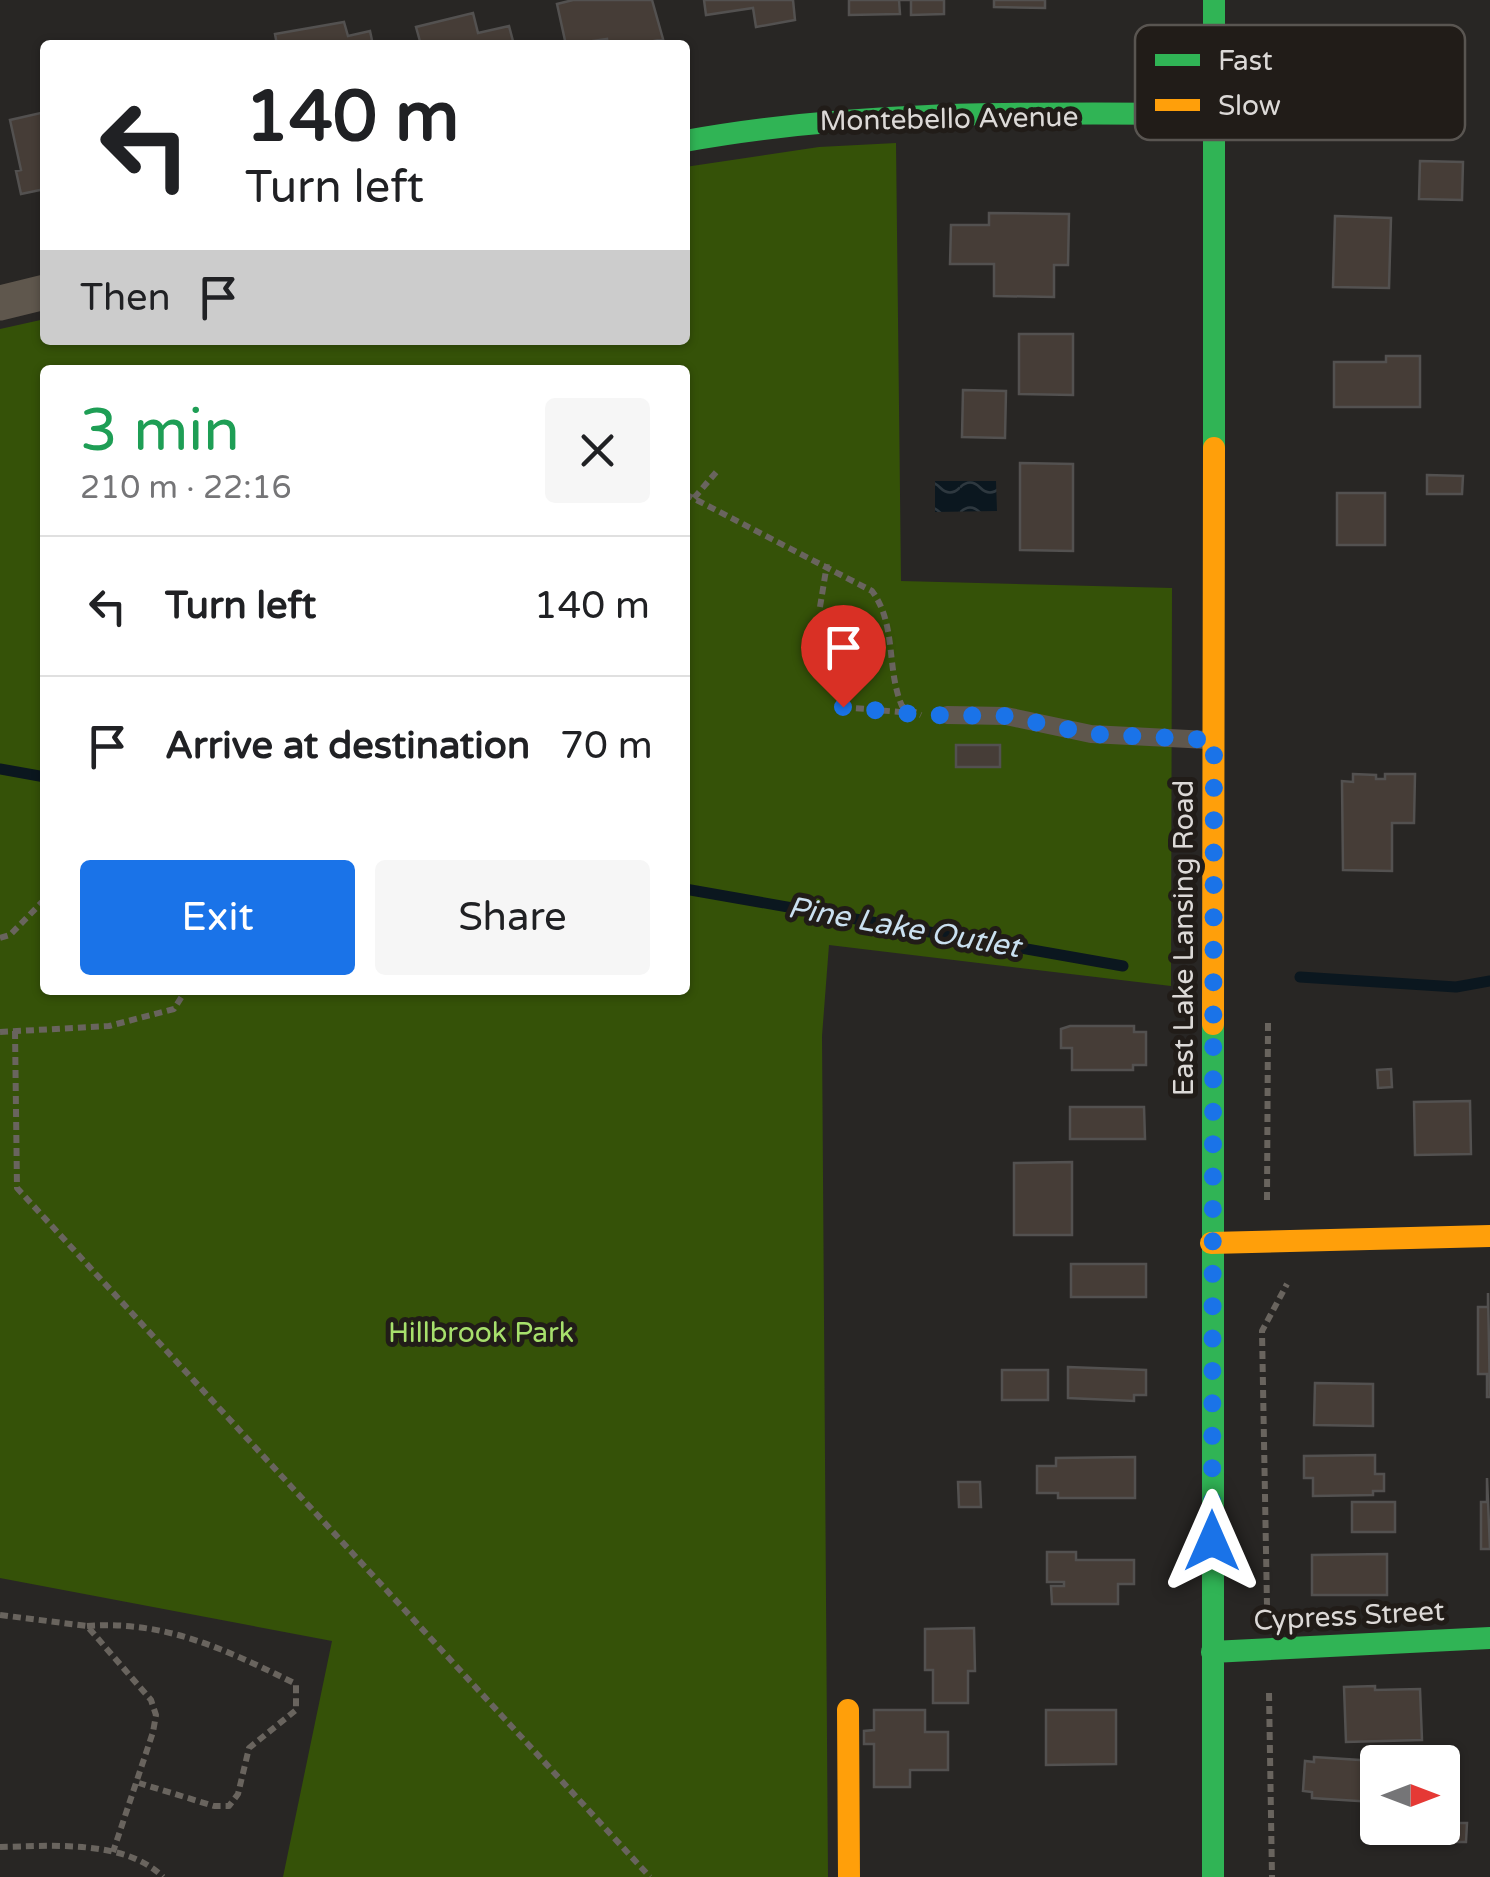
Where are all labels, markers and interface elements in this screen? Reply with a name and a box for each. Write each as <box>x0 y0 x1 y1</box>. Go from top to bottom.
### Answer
legend <box>1135 25 1465 140</box>
text: Fast <box>1218 44 1273 78</box>
text: 140 m <box>245 76 459 160</box>
icon: left <box>80 80 210 210</box>
text: Slow <box>1218 89 1281 123</box>
street label: Montebello Avenue <box>819 100 1079 138</box>
text: Turn left <box>245 161 424 215</box>
icon: arrive <box>191 270 246 325</box>
text: Then <box>80 275 171 321</box>
text: 3 min <box>80 395 240 467</box>
button: close <box>545 398 650 503</box>
text: 210 m · 22:16 <box>80 469 292 507</box>
icon: left <box>80 579 135 634</box>
text: Turn left <box>165 583 316 629</box>
text: 140 m <box>534 583 650 629</box>
pin <box>801 605 886 708</box>
icon: arrive <box>816 620 871 675</box>
icon: arrive <box>80 719 135 774</box>
text: Arrive at destination <box>165 723 530 769</box>
text: 70 m <box>560 723 653 769</box>
street label: East Lake Lansing Road <box>1167 780 1201 1096</box>
button: Exit <box>80 860 355 975</box>
button: Share <box>375 860 650 975</box>
water label: Pine Lake Outlet <box>785 889 1026 967</box>
park label: Hillbrook Park <box>388 1316 574 1350</box>
position arrow <box>1160 1489 1264 1593</box>
street label: Cypress Street <box>1253 1594 1446 1638</box>
north arrow <box>1360 1745 1460 1845</box>
map controls <box>1360 1745 1460 1845</box>

